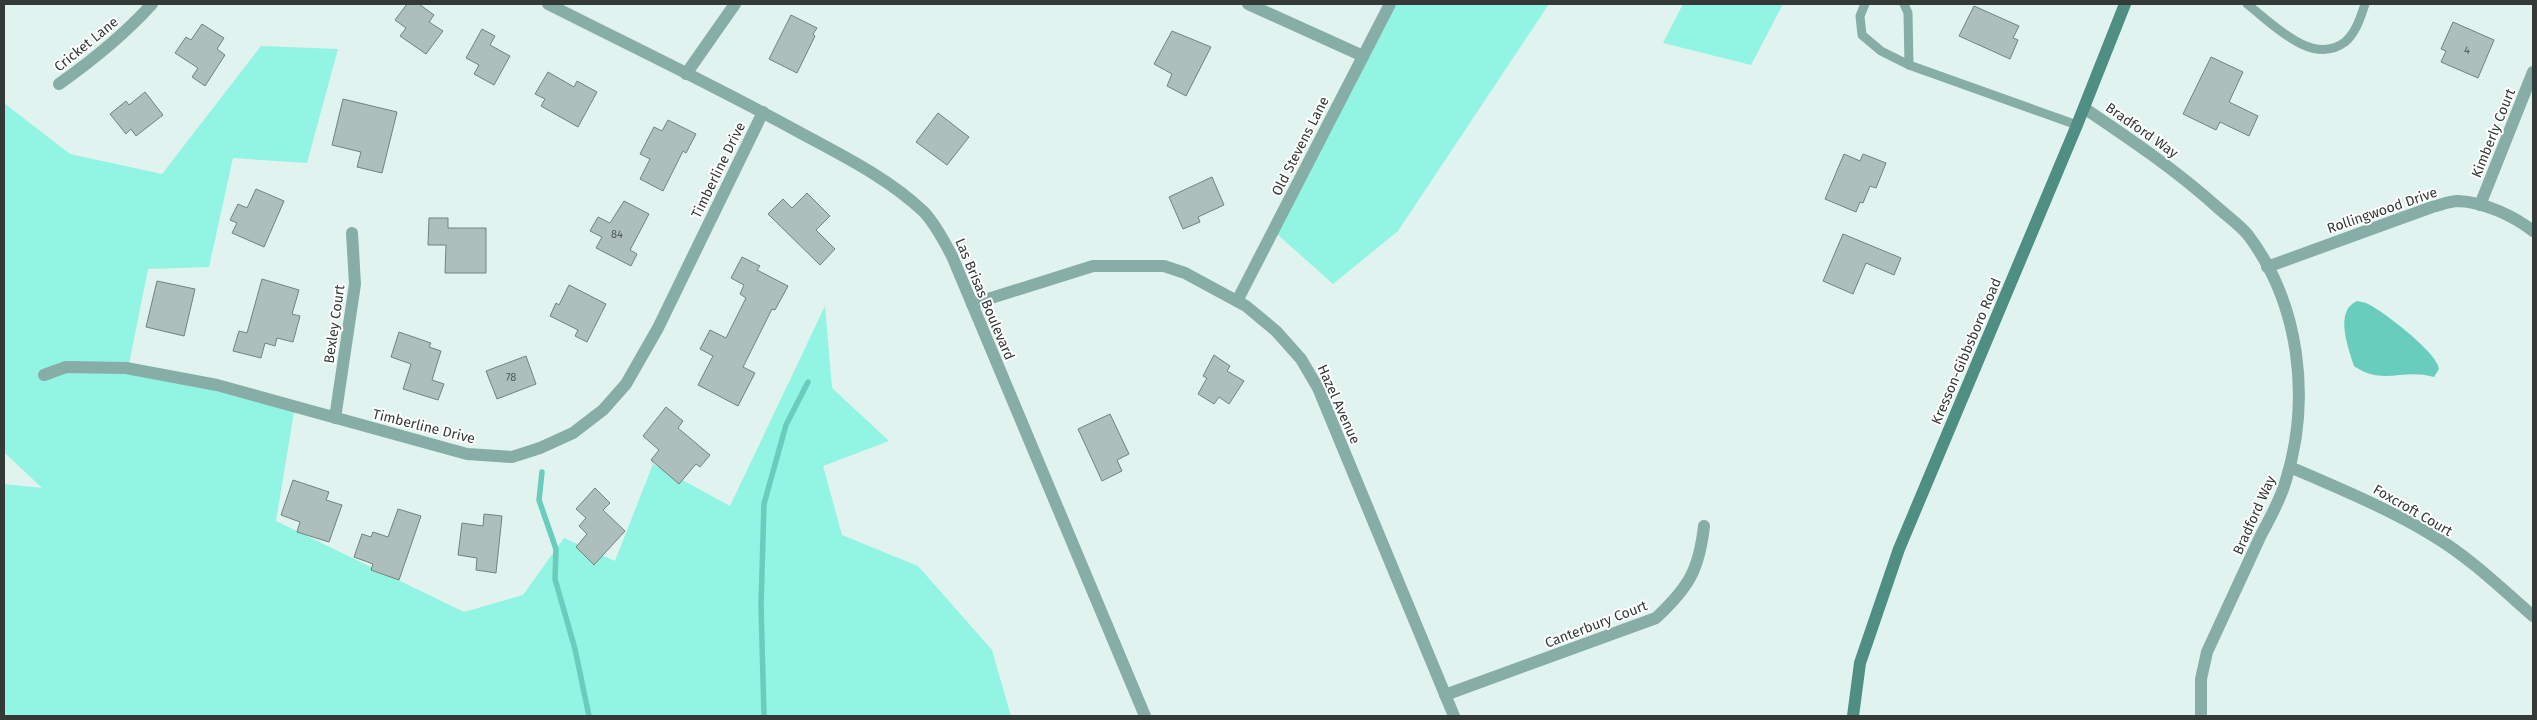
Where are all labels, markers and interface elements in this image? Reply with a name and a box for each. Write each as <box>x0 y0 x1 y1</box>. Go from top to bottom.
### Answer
street label: Cricket Lane <box>51 13 122 75</box>
house number: 4 <box>2464 44 2470 57</box>
street label: Kimberly Court <box>2468 85 2519 180</box>
street label: Old Stevens Lane <box>1268 94 1333 199</box>
street label: Bradford Way <box>2102 99 2181 162</box>
street label: Timberline Drive <box>688 119 749 221</box>
street label: Rollingwood Drive <box>2325 184 2439 237</box>
house number: 84 <box>611 228 623 241</box>
street label: Las Brisas Boulevard <box>951 236 1018 363</box>
street label: Kresson-Gibbsboro Road <box>1928 275 2005 427</box>
street label: Bexley Court <box>321 283 349 365</box>
street label: Hazel Avenue <box>1313 362 1364 447</box>
house number: 78 <box>506 371 516 384</box>
street label: Timberline Drive <box>371 406 477 447</box>
street label: Bradford Way <box>2229 473 2279 557</box>
street label: Foxcroft Court <box>2370 481 2456 540</box>
street label: Canterbury Court <box>1543 597 1651 652</box>

